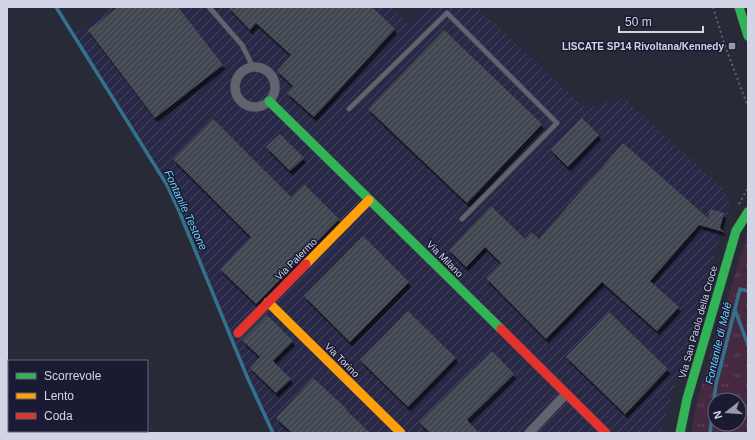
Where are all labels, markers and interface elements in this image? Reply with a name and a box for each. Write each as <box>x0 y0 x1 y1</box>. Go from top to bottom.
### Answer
scale bar <box>619 8 703 34</box>
text: 50 m <box>625 15 652 29</box>
place label: LISCATE SP14 Rivoltana/Kennedy <box>562 41 724 52</box>
marker: LISCATE SP14 Rivoltana/Kennedy <box>727 41 737 51</box>
water label: Fontanile Testone <box>162 168 210 252</box>
street label: Via Palermo <box>273 236 319 282</box>
street label: Via Milano <box>425 239 466 280</box>
street label: Via San Paolo della Croce <box>677 264 719 380</box>
water label: Fontanile di Malé <box>703 301 733 385</box>
street label: Via Torino <box>323 341 362 380</box>
legend <box>8 360 148 432</box>
text: Scorrevole <box>44 369 102 383</box>
text: Lento <box>44 389 74 403</box>
north arrow <box>707 392 747 432</box>
text: Coda <box>44 409 73 423</box>
text: N <box>711 409 724 420</box>

